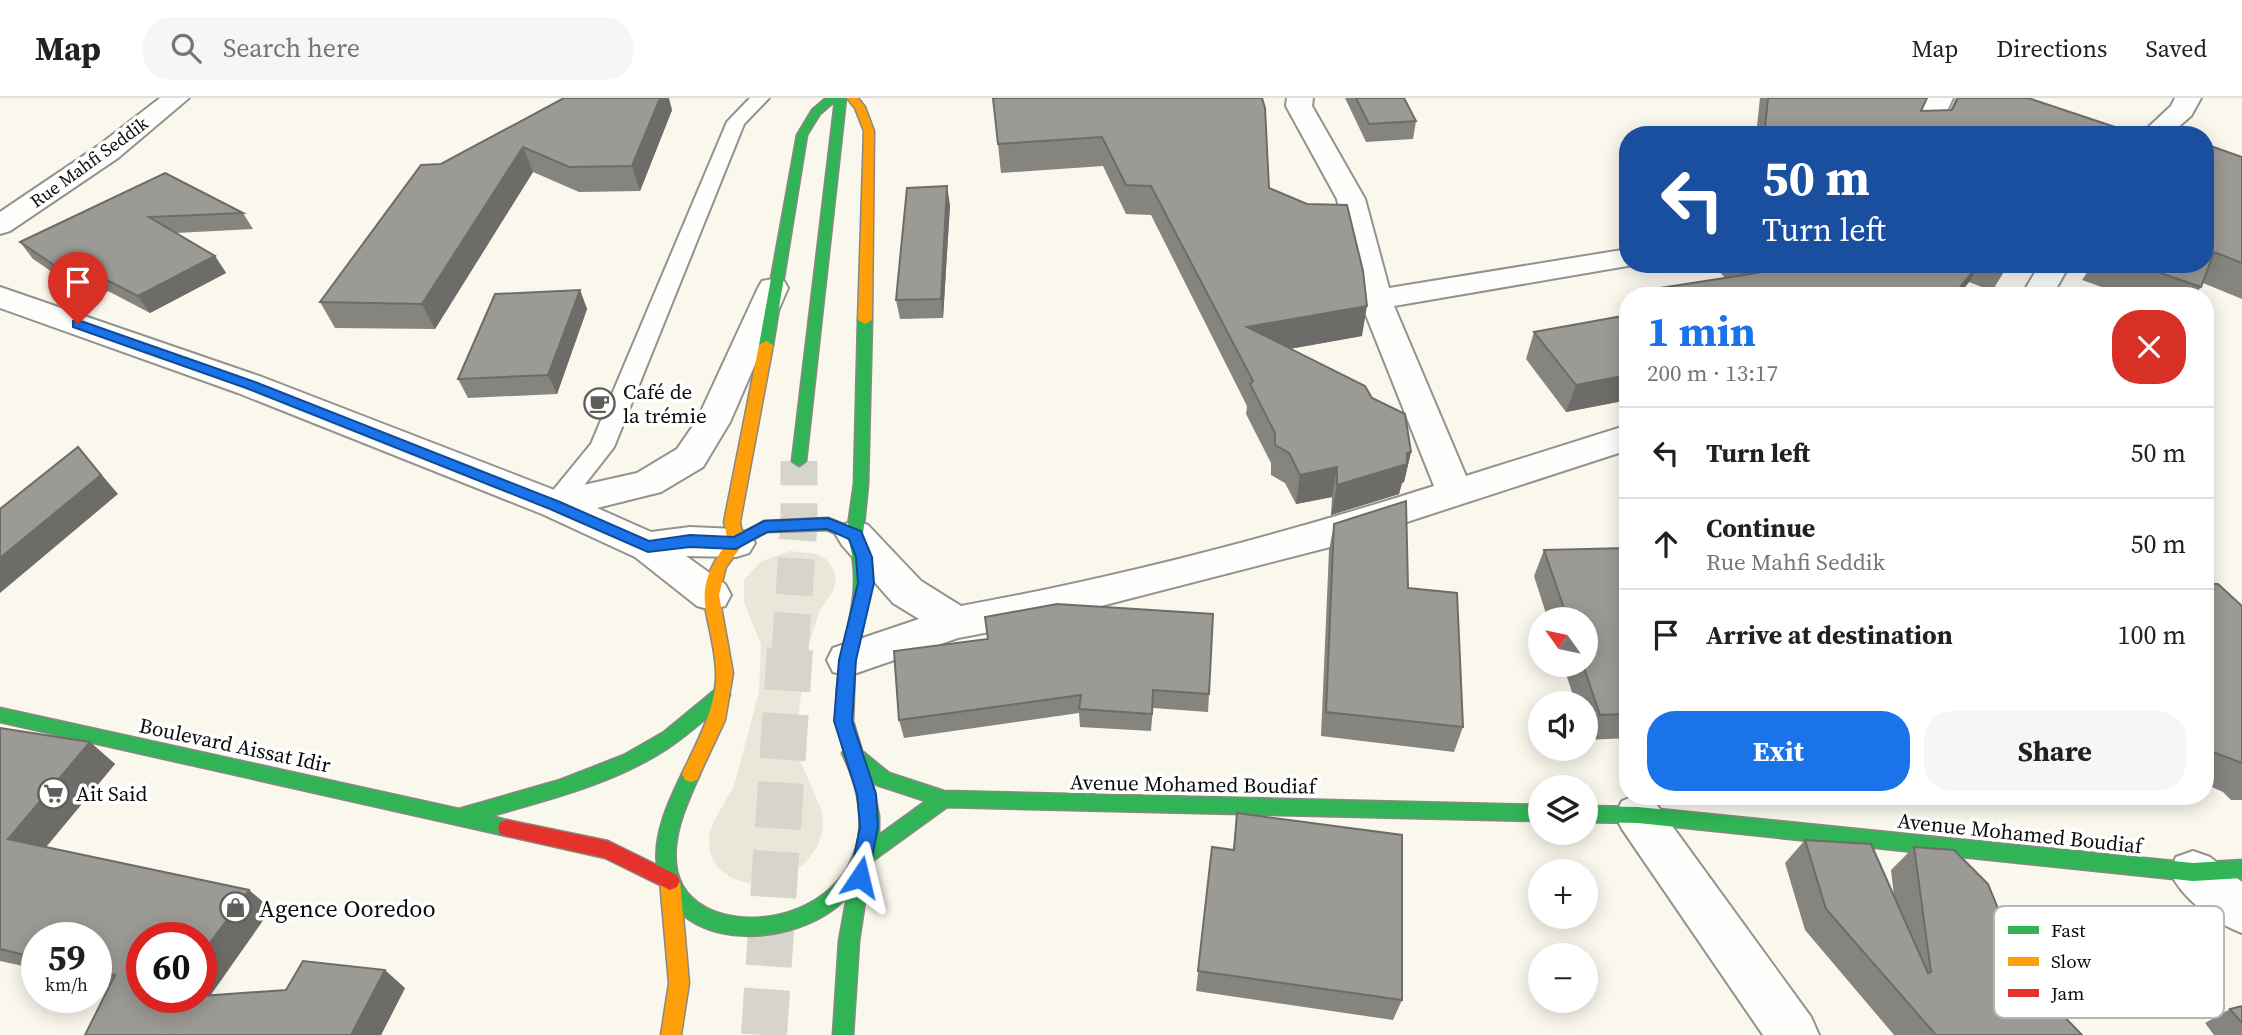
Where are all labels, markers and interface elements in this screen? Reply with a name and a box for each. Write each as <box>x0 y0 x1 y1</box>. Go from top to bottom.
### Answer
search box <box>143 17 633 80</box>
text: Map <box>35 26 101 71</box>
icon: search <box>167 29 205 67</box>
text: Search here <box>223 30 360 66</box>
text: Map <box>1911 32 1958 65</box>
text: Directions <box>1996 32 2107 65</box>
text: Saved <box>2145 32 2207 65</box>
street label: Rue Mahfi Seddik <box>25 111 153 213</box>
text: 50 m <box>1762 144 1870 211</box>
icon: left <box>1647 154 1738 245</box>
text: Turn left <box>1762 208 1886 252</box>
pin <box>48 252 108 324</box>
icon: arrive <box>59 263 97 301</box>
text: 1 min <box>1647 302 1756 360</box>
button: close <box>2112 310 2186 384</box>
text: 200 m · 13:17 <box>1647 357 1778 389</box>
place label: Café de la trémie <box>623 377 707 430</box>
cafe icon: Café de la trémie <box>583 386 617 420</box>
icon: left <box>1647 434 1685 472</box>
text: Turn left <box>1706 435 1810 471</box>
text: 50 m <box>2131 435 2186 471</box>
text: Continue <box>1706 510 1815 546</box>
icon: ahead <box>1647 525 1685 563</box>
text: 50 m <box>2131 526 2186 562</box>
text: Rue Mahfi Seddik <box>1706 546 1885 578</box>
north arrow <box>1528 607 1598 677</box>
map controls <box>1528 607 1598 1013</box>
icon: arrive <box>1647 616 1685 654</box>
text: Arrive at destination <box>1706 617 1953 653</box>
text: 100 m <box>2118 617 2186 653</box>
button: sound <box>1528 691 1598 761</box>
street label: Boulevard Aissat Idir <box>137 711 334 779</box>
button: Exit <box>1647 711 1910 791</box>
button: Share <box>1924 711 2186 791</box>
street label: Avenue Mohamed Boudiaf <box>1070 767 1318 801</box>
button: layers <box>1528 775 1598 845</box>
supermarket icon: Ait Said <box>36 776 70 810</box>
place label: Ait Said <box>76 779 148 808</box>
street label: Avenue Mohamed Boudiaf <box>1896 806 2145 860</box>
position arrow <box>823 840 897 914</box>
button: + <box>1528 859 1598 929</box>
shop icon: Agence Ooredoo <box>219 891 253 925</box>
place label: Agence Ooredoo <box>259 892 436 925</box>
legend <box>1994 906 2224 1018</box>
text: Fast <box>2051 917 2086 943</box>
speed limit sign: 60 <box>126 922 217 1013</box>
text: 59 <box>48 934 85 982</box>
button: − <box>1528 943 1598 1013</box>
text: Slow <box>2051 948 2092 974</box>
text: km/h <box>45 972 88 997</box>
text: Jam <box>2050 980 2084 1006</box>

